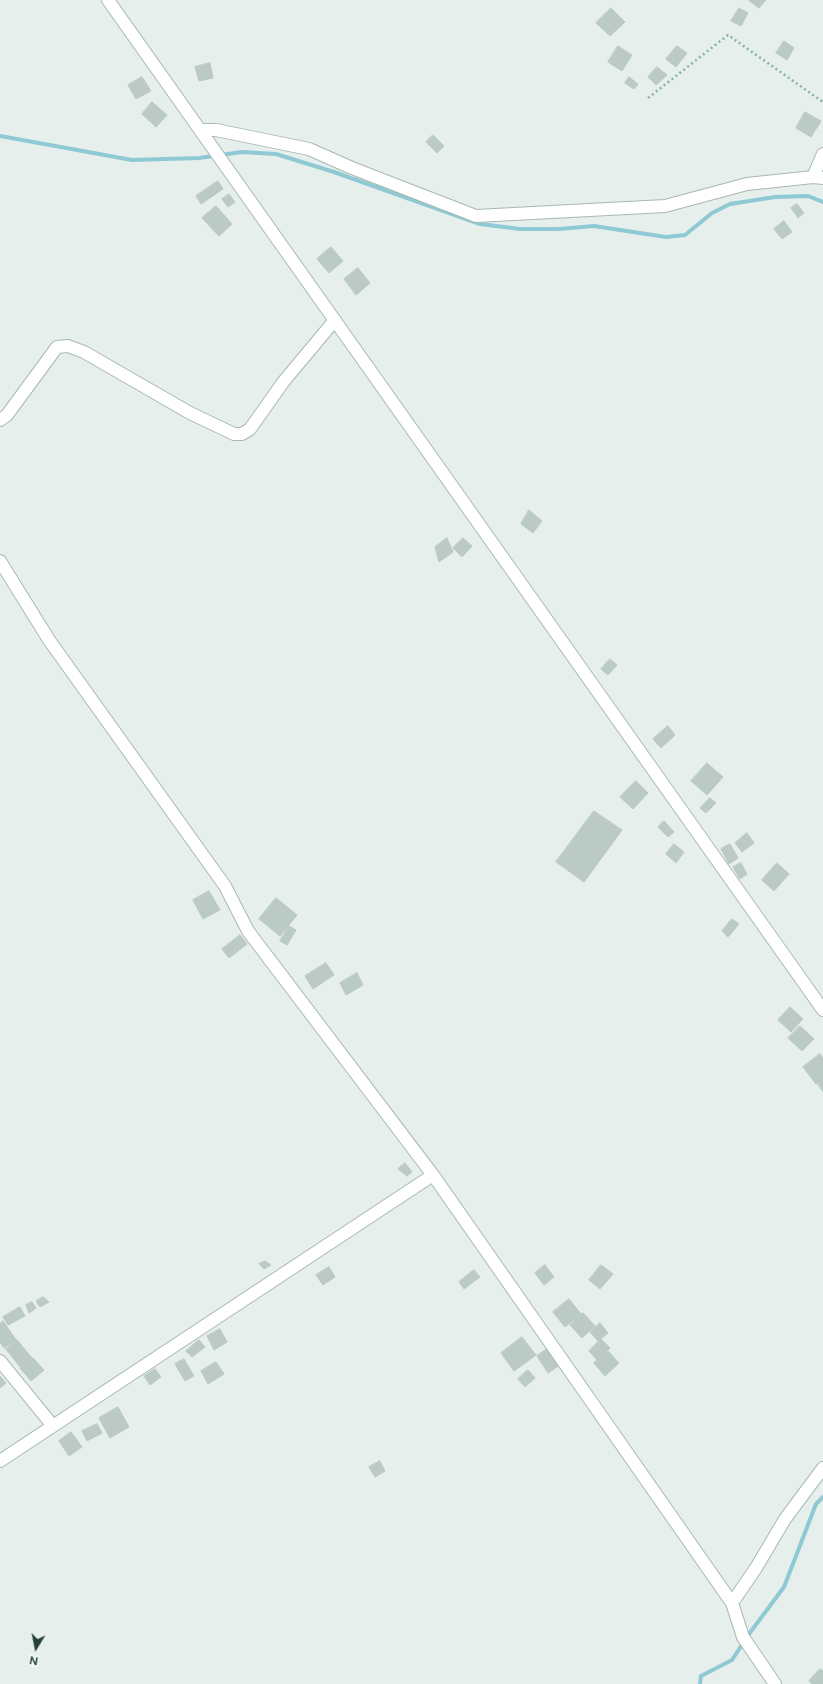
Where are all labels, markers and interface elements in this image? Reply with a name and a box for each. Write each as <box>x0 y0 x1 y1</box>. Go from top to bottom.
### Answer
north arrow <box>16 1628 56 1668</box>
text: N <box>29 1653 39 1667</box>

